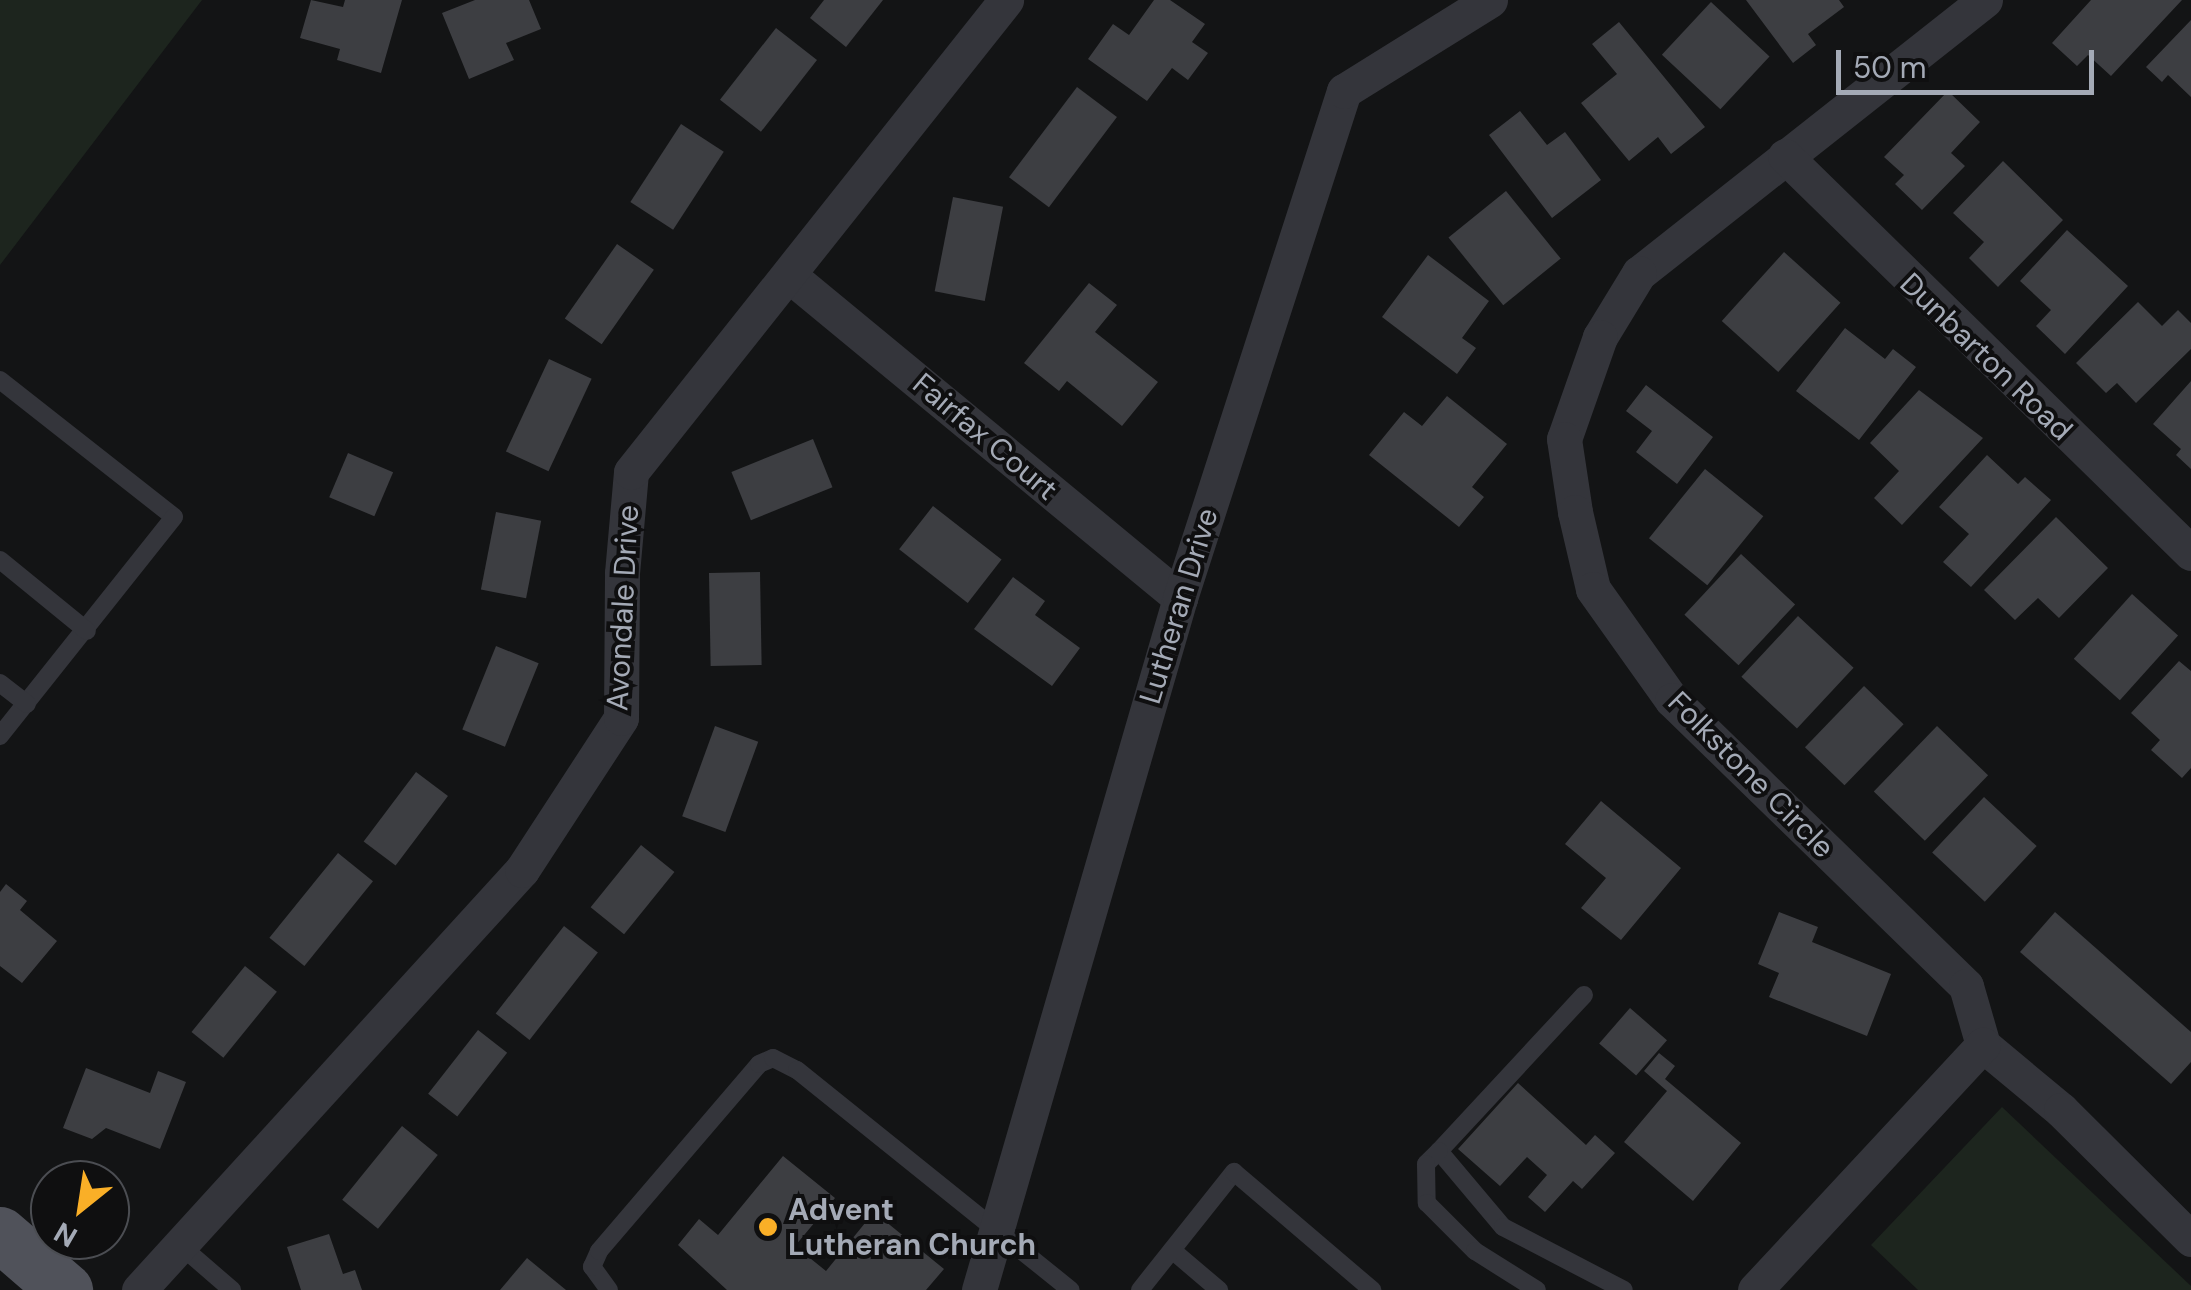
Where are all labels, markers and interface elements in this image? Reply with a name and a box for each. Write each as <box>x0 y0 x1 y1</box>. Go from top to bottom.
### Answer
scale bar <box>1841 30 2098 92</box>
text: 50 m <box>1853 48 1927 87</box>
street label: Dunbarton Road <box>1892 266 2080 448</box>
street label: Fairfax Court <box>905 366 1065 508</box>
street label: Avondale Drive <box>600 504 646 712</box>
street label: Lutheran Drive <box>1132 504 1226 708</box>
street label: Folkstone Circle <box>1660 684 1842 866</box>
north arrow <box>30 1160 130 1260</box>
place label: Advent Lutheran Church <box>788 1192 1036 1262</box>
text: N <box>48 1214 84 1256</box>
marker: Advent Lutheran Church <box>757 1216 779 1238</box>

